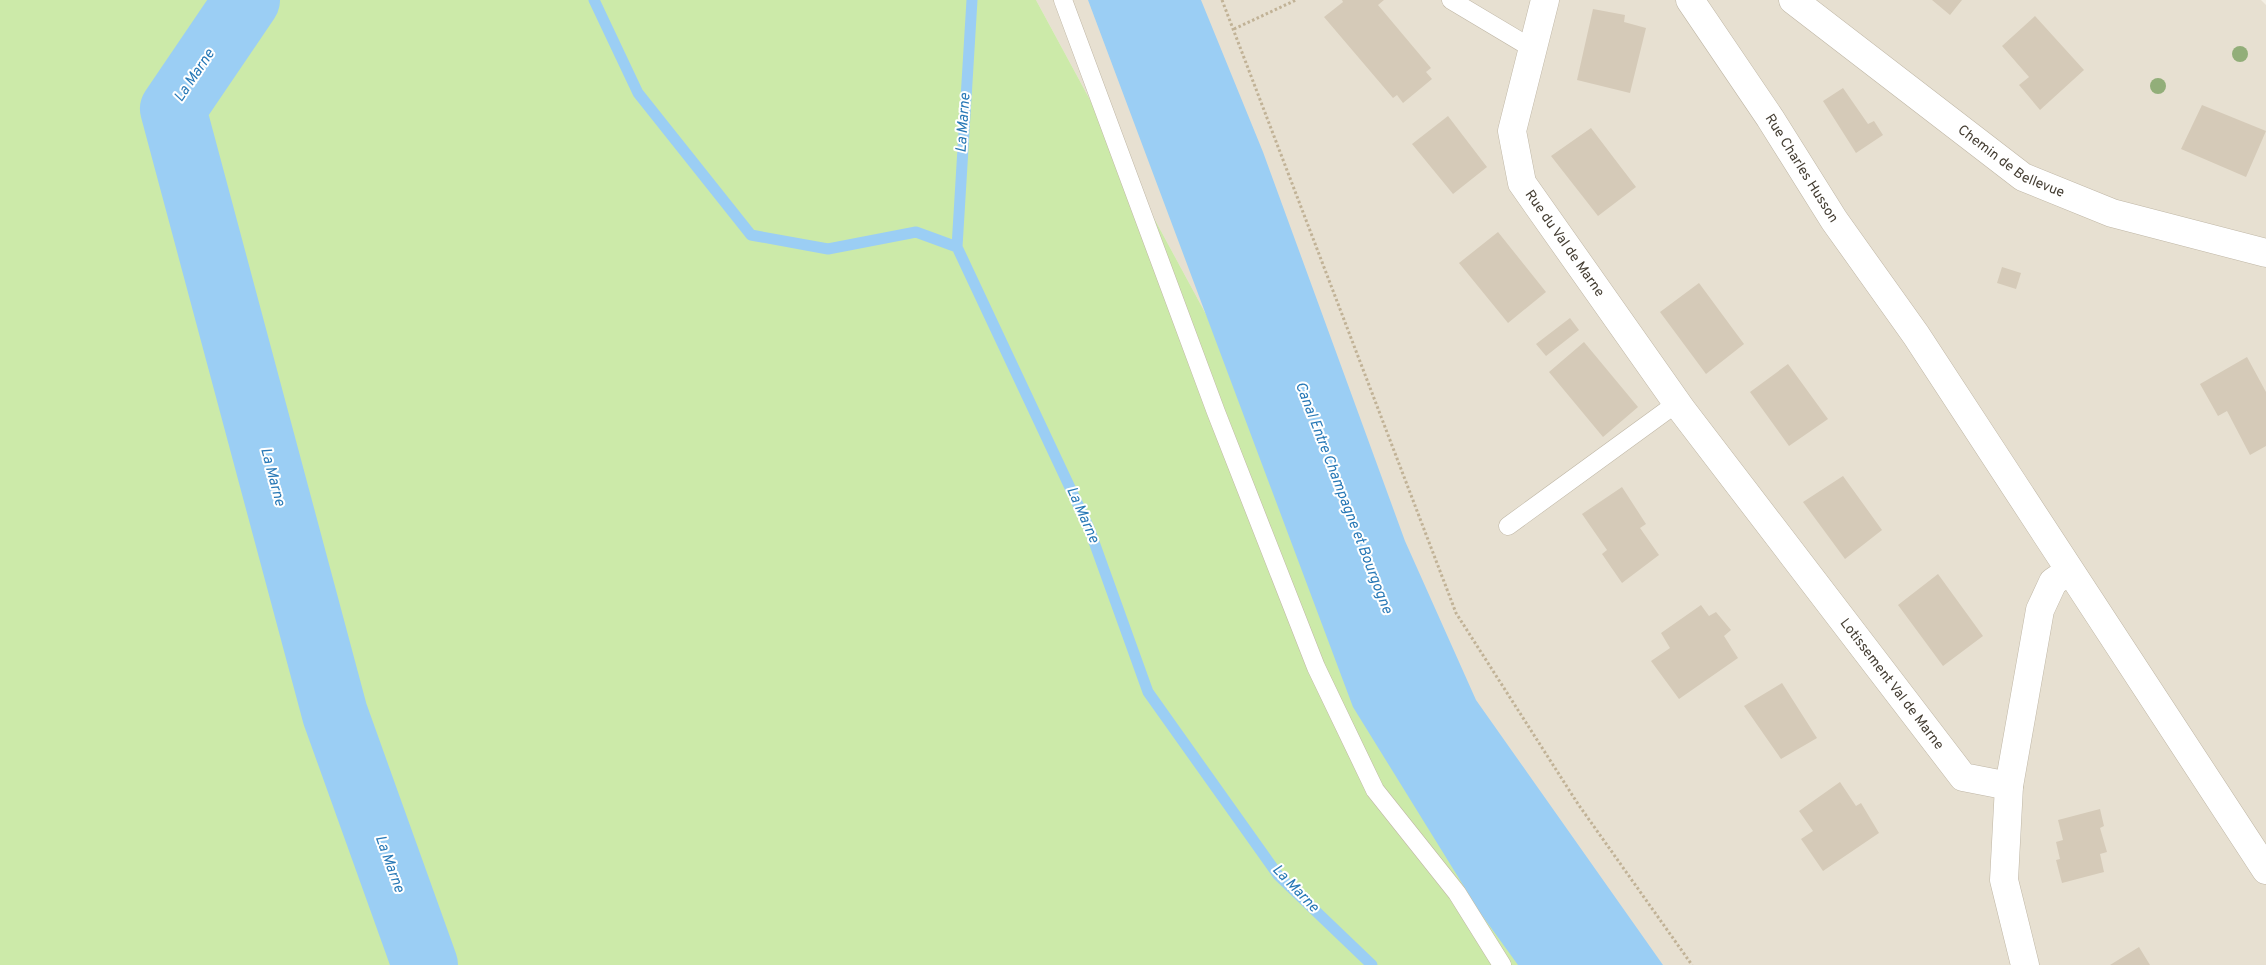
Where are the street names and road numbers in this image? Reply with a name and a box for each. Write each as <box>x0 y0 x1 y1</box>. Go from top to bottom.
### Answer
street label: Rue Charles Husson <box>1761 111 1842 226</box>
street label: Chemin de Bellevue <box>1954 121 2067 201</box>
street label: Rue du Val de Marne <box>1521 187 1608 300</box>
street label: Lotissement Val de Marne <box>1836 615 1948 753</box>

